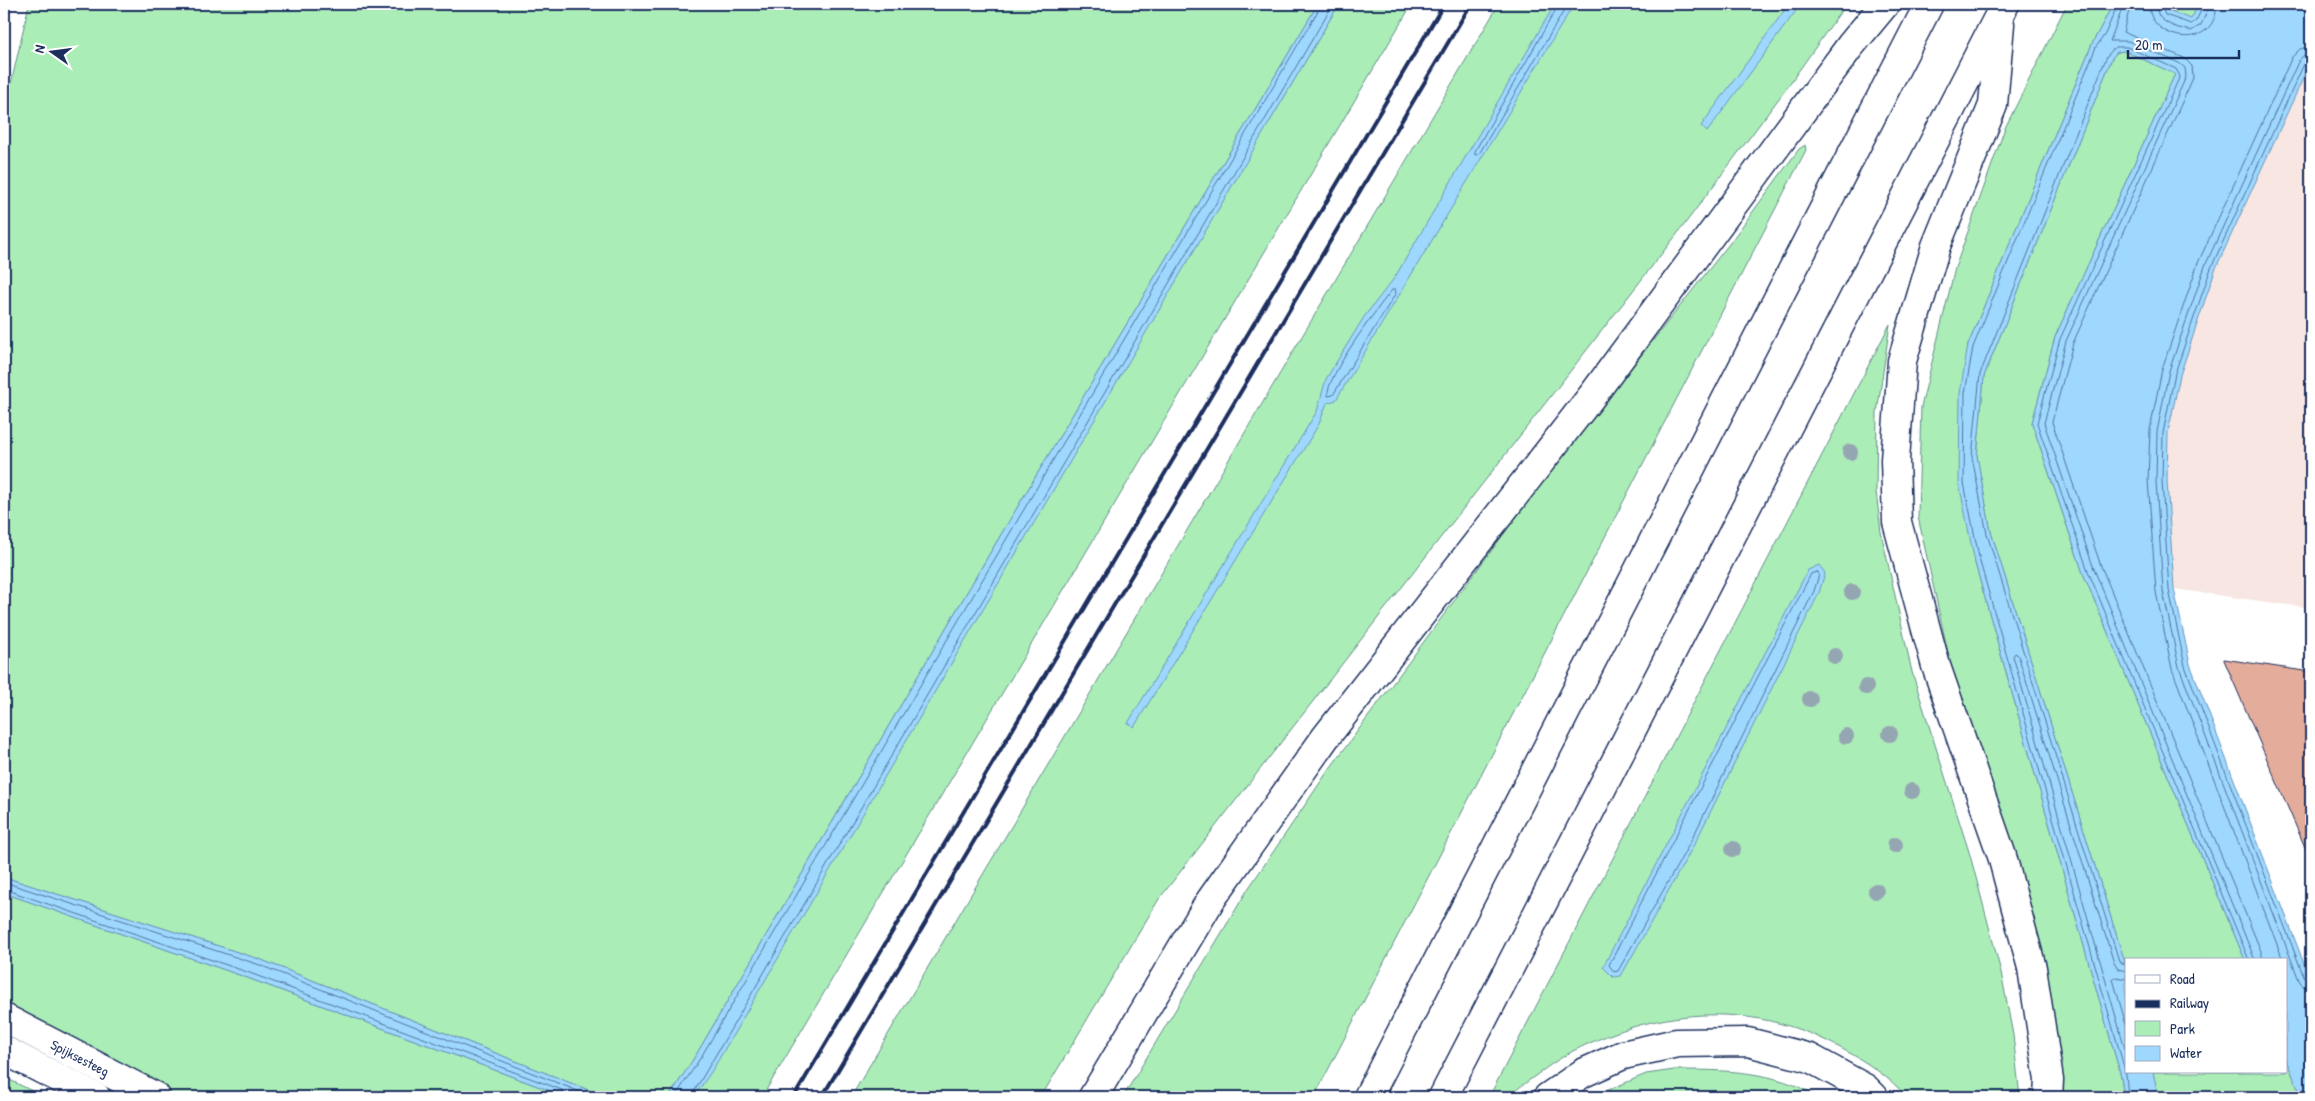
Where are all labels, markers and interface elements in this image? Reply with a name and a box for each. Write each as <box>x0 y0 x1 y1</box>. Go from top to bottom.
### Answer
north arrow <box>28 28 78 78</box>
scale bar <box>2128 28 2239 60</box>
text: 20 m <box>2135 34 2162 55</box>
text: N <box>29 42 49 55</box>
legend <box>2125 958 2288 1074</box>
text: Road <box>2170 968 2195 989</box>
text: Railway <box>2170 992 2209 1013</box>
text: Park <box>2170 1018 2195 1039</box>
street label: Spijksesteeg <box>47 1035 113 1081</box>
text: Water <box>2170 1042 2202 1063</box>

